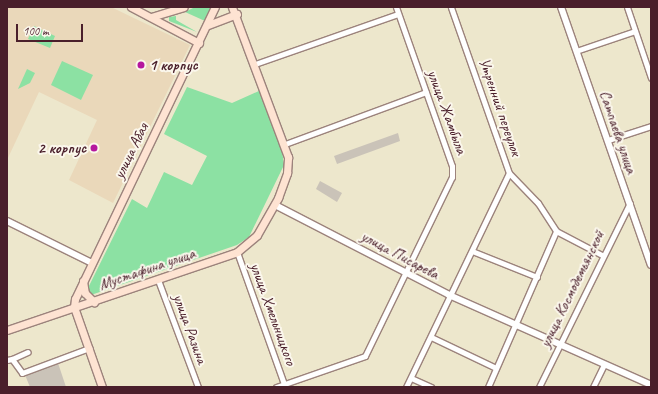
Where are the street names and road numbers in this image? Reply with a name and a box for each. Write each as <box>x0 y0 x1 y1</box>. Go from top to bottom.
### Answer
street label: Утренний переулок <box>474 56 526 158</box>
street label: улица Жамбыла <box>423 67 471 157</box>
street label: Сатпаева улица <box>595 87 641 177</box>
street label: улица Абая <box>109 120 153 182</box>
street label: улица Писарева <box>358 226 442 284</box>
street label: улица Космодемьянской <box>535 228 609 350</box>
street label: Мустафина улица <box>96 243 198 295</box>
street label: улица Хмельницкого <box>246 260 300 368</box>
street label: улица Разина <box>169 292 211 366</box>

